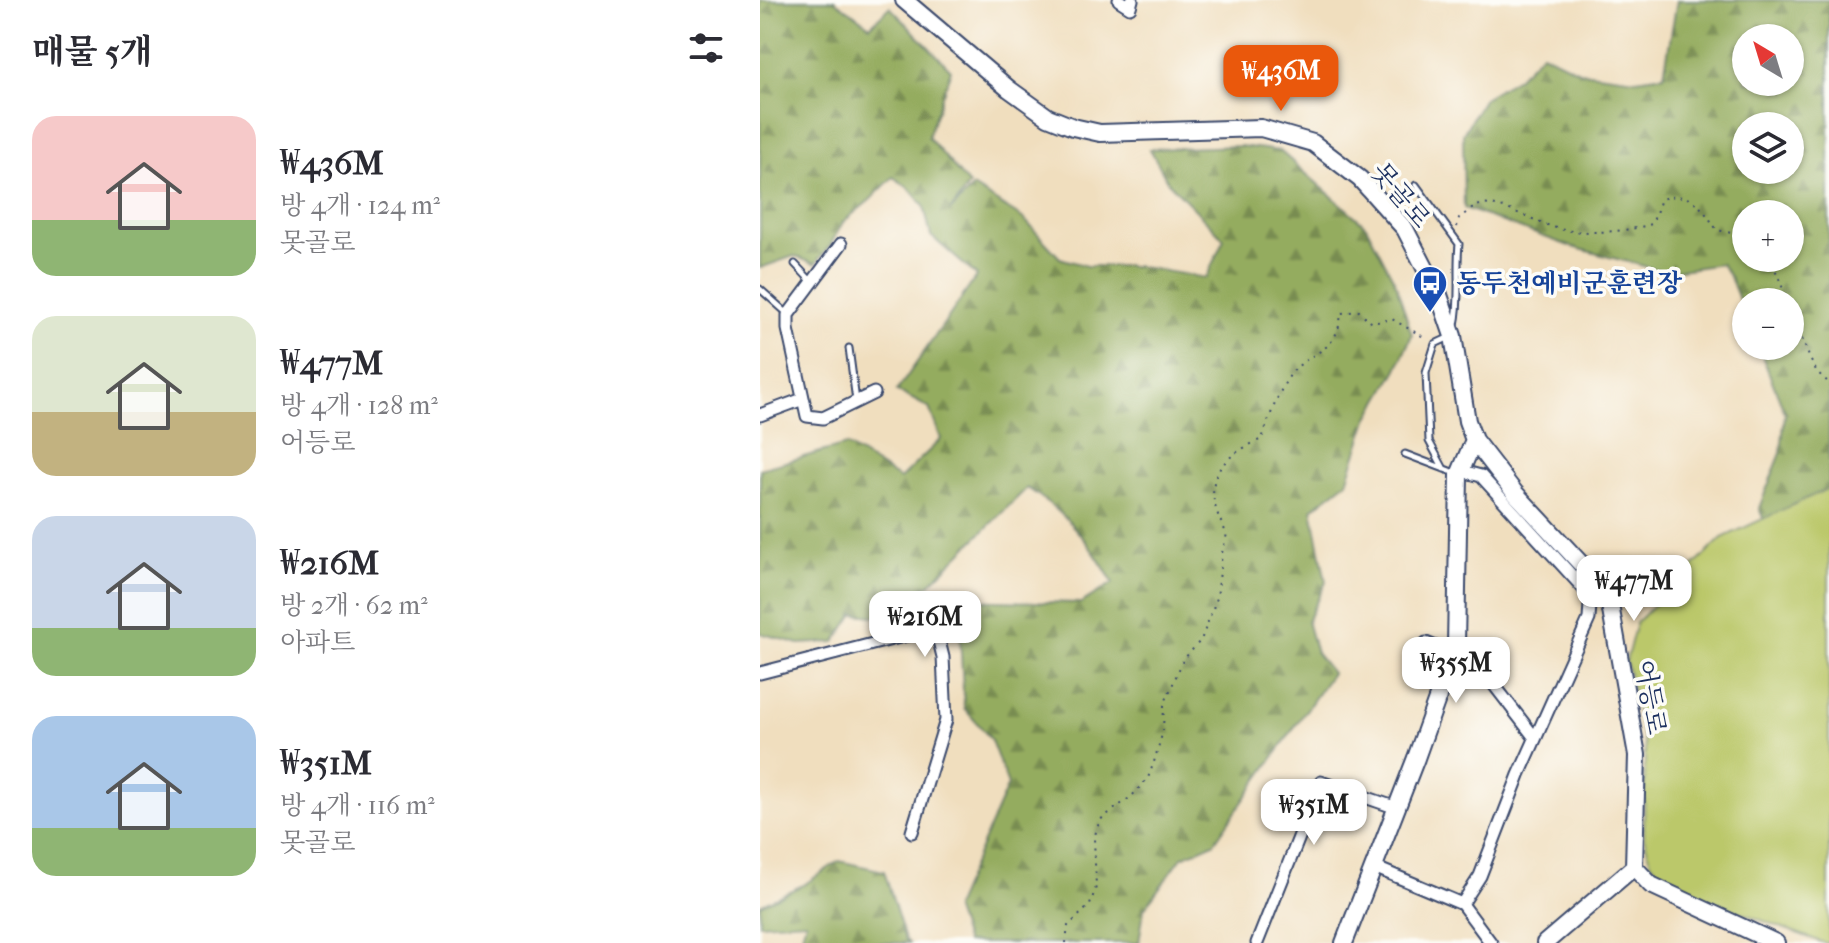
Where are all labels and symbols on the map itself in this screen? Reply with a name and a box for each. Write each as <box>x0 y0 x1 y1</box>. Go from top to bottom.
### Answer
north arrow <box>1732 24 1804 96</box>
pin: ₩436M <box>1225 45 1337 113</box>
street label: 못골로 <box>1365 156 1437 234</box>
bus stop icon: 동두천예비군훈련장 <box>1411 264 1449 314</box>
place label: 동두천예비군훈련장 <box>1456 268 1683 299</box>
pin: ₩477M <box>1578 555 1690 623</box>
pin: ₩216M <box>869 591 981 659</box>
pin: ₩355M <box>1400 637 1512 705</box>
street label: 어등로 <box>1629 657 1672 737</box>
pin: ₩351M <box>1258 779 1370 847</box>

